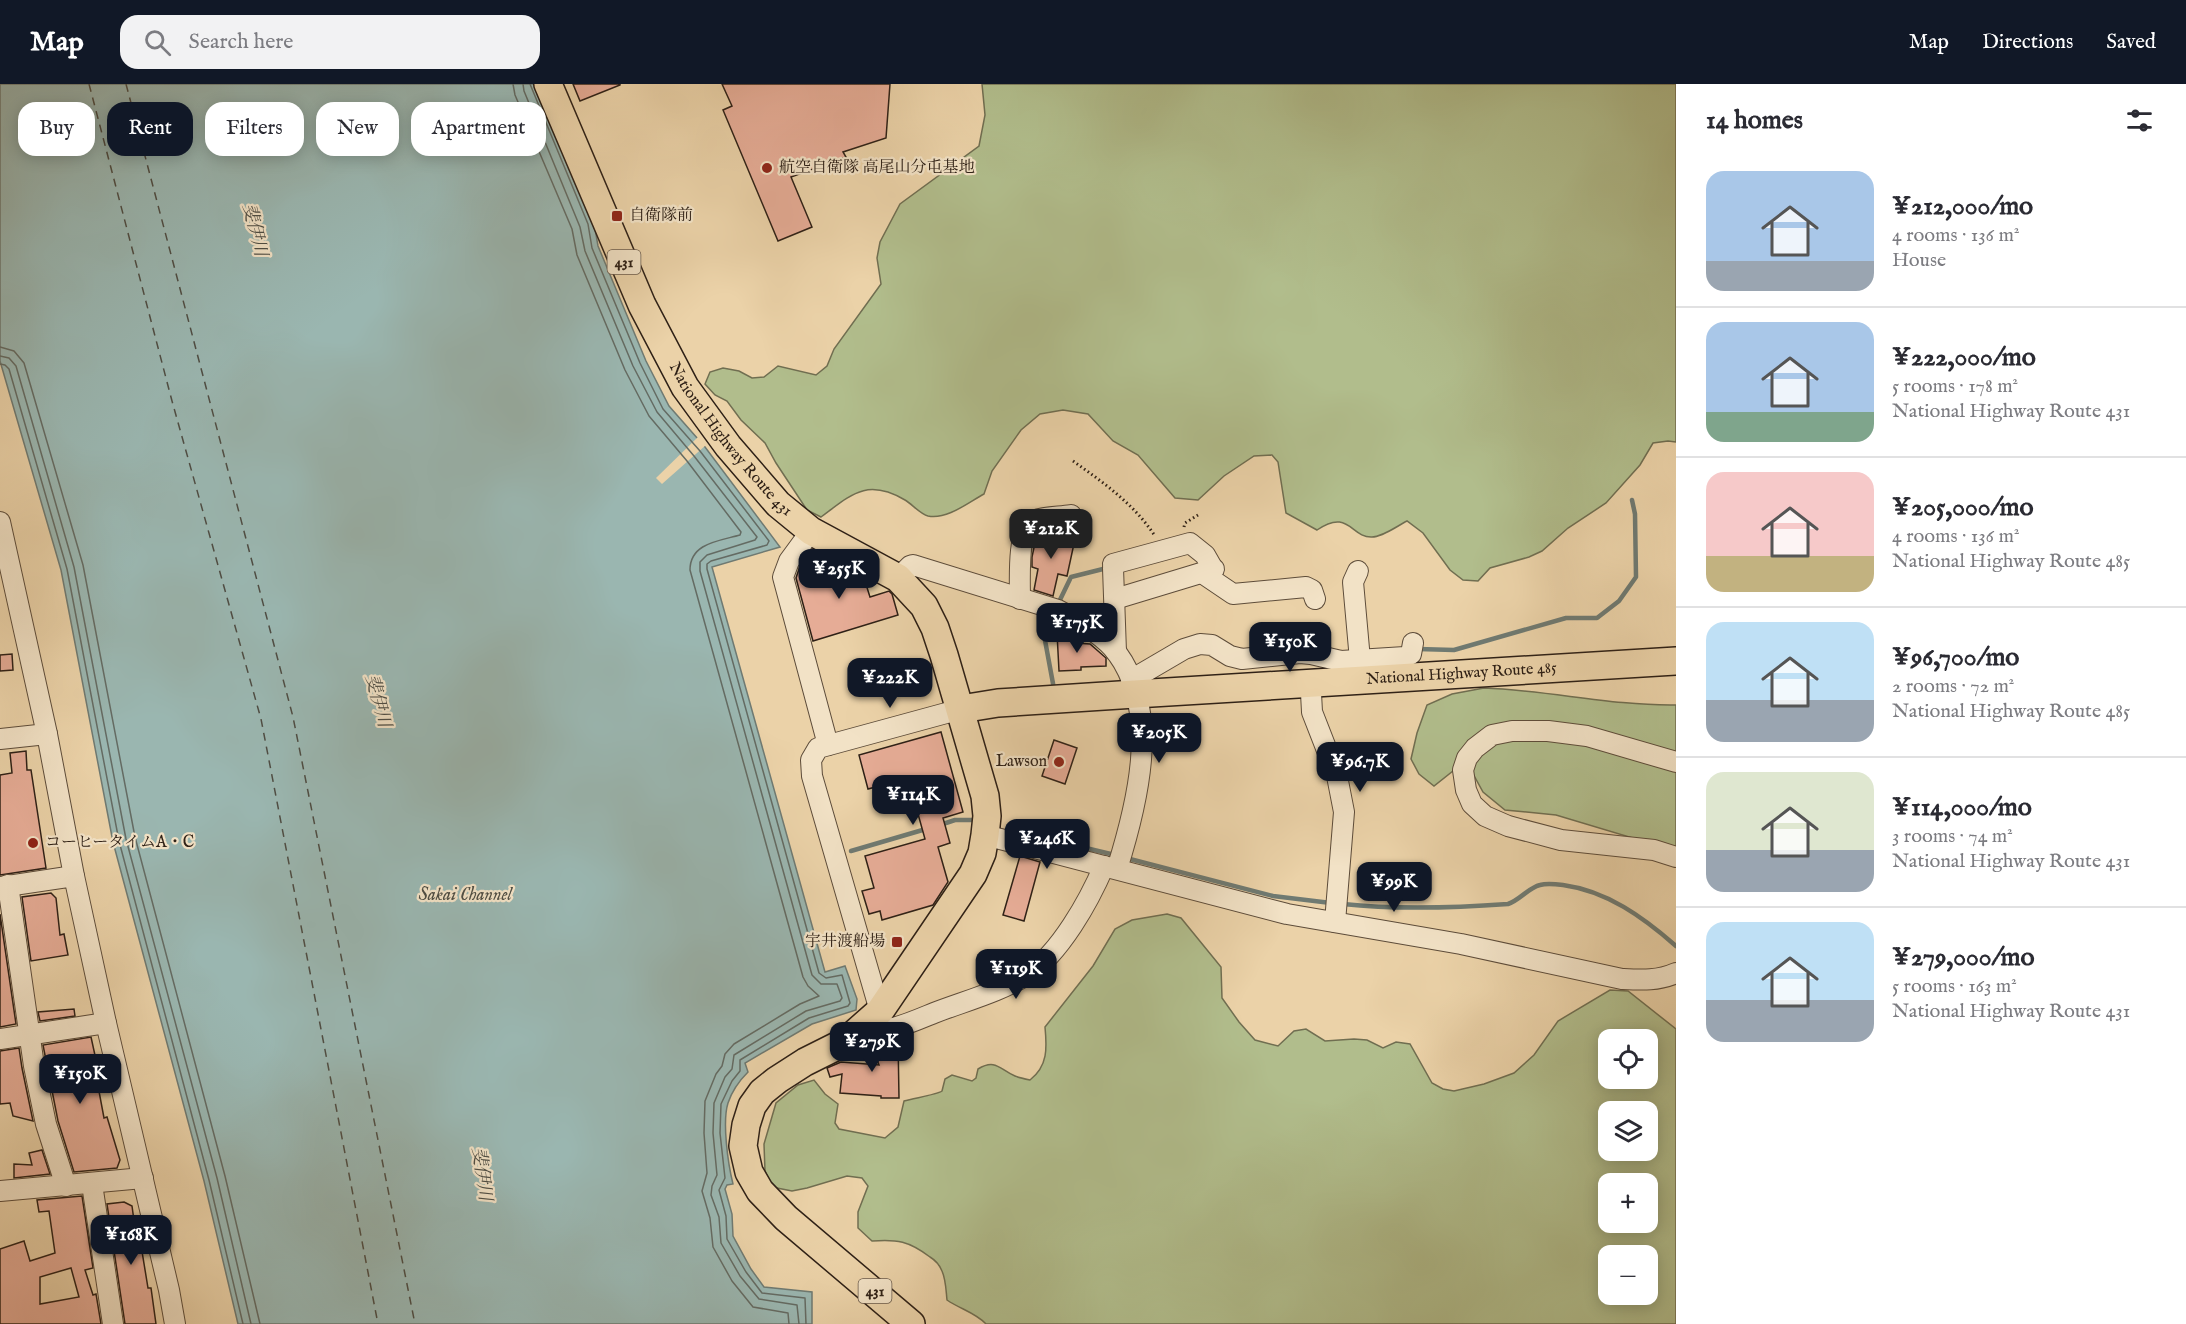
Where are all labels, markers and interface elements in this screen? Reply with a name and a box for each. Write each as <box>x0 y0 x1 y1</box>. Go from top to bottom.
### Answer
search box <box>120 15 540 69</box>
text: Map <box>30 25 84 60</box>
icon: search <box>141 26 174 59</box>
text: Search here <box>189 28 293 56</box>
text: Map <box>1909 29 1949 56</box>
text: Directions <box>1982 29 2073 56</box>
text: Saved <box>2106 29 2156 56</box>
chip: Buy <box>18 102 95 156</box>
chip: Rent <box>107 102 193 156</box>
chip: Filters <box>205 102 304 156</box>
chip: New <box>316 102 399 156</box>
chip: Apartment <box>411 102 546 156</box>
text: 14 homes <box>1706 104 1803 137</box>
icon: filters <box>2123 104 2156 137</box>
place label: 航空自衛隊 高尾山分屯基地 <box>779 158 975 178</box>
marker: 航空自衛隊 高尾山分屯基地 <box>760 161 774 175</box>
text: ¥212,000/mo <box>1892 190 2033 223</box>
icon: home <box>1754 195 1826 267</box>
water label: 斐伊川 <box>236 201 272 261</box>
place label: 自衛隊前 <box>629 206 693 226</box>
marker: 自衛隊前 <box>610 209 624 223</box>
text: 4 rooms · 136 m² <box>1892 223 2019 248</box>
text: House <box>1892 248 1946 273</box>
road number: 431 <box>608 250 640 274</box>
text: ¥222,000/mo <box>1892 341 2036 374</box>
icon: home <box>1754 346 1826 418</box>
street label: National Highway Route 431 <box>664 359 796 521</box>
text: 5 rooms · 178 m² <box>1892 374 2018 399</box>
text: National Highway Route 431 <box>1892 399 2130 424</box>
text: ¥205,000/mo <box>1892 491 2033 524</box>
icon: home <box>1754 496 1826 568</box>
pin: ¥212K <box>1009 509 1093 560</box>
text: ¥212K <box>1023 516 1079 541</box>
text: 4 rooms · 136 m² <box>1892 524 2019 549</box>
pin: ¥255K <box>797 549 881 600</box>
text: National Highway Route 485 <box>1892 549 2130 574</box>
text: ¥255K <box>813 556 865 581</box>
pin: ¥175K <box>1035 603 1119 654</box>
text: ¥175K <box>1050 610 1104 635</box>
pin: ¥150K <box>1248 622 1332 673</box>
text: ¥150K <box>1263 629 1317 654</box>
text: ¥96,700/mo <box>1892 641 2019 674</box>
icon: home <box>1754 646 1826 718</box>
pin: ¥222K <box>848 658 932 709</box>
street label: National Highway Route 485 <box>1366 658 1558 690</box>
text: ¥222K <box>861 665 919 690</box>
water label: 斐伊川 <box>359 672 396 732</box>
text: 2 rooms · 72 m² <box>1892 674 2014 699</box>
text: National Highway Route 485 <box>1892 699 2130 724</box>
pin: ¥205K <box>1117 713 1201 764</box>
text: ¥205K <box>1131 720 1187 745</box>
pin: ¥96.7K <box>1311 742 1409 793</box>
text: ¥96.7K <box>1331 749 1389 774</box>
place label: Lawson <box>996 752 1047 772</box>
marker: Lawson <box>1052 755 1066 769</box>
pin: ¥114K <box>871 775 955 826</box>
text: ¥114K <box>886 782 940 807</box>
text: ¥114,000/mo <box>1892 791 2032 824</box>
icon: home <box>1754 796 1826 868</box>
pin: ¥246K <box>1005 819 1089 870</box>
text: 3 rooms · 74 m² <box>1892 824 2013 849</box>
text: ¥246K <box>1019 826 1075 851</box>
place label: コーヒータイムA・C <box>45 833 194 853</box>
marker: コーヒータイムA・C <box>26 836 40 850</box>
text: National Highway Route 431 <box>1892 849 2130 874</box>
pin: ¥99K <box>1358 862 1430 913</box>
text: ¥99K <box>1371 869 1417 894</box>
water label: Sakai Channel <box>418 884 513 907</box>
place label: 宇井渡船場 <box>805 932 885 952</box>
marker: 宇井渡船場 <box>890 935 904 949</box>
text: ¥279,000/mo <box>1892 941 2034 974</box>
icon: home <box>1754 946 1826 1018</box>
pin: ¥119K <box>974 949 1058 1000</box>
text: ¥119K <box>990 956 1042 981</box>
text: 5 rooms · 163 m² <box>1892 974 2017 999</box>
text: National Highway Route 431 <box>1892 999 2130 1024</box>
pin: ¥279K <box>830 1022 914 1073</box>
text: ¥279K <box>844 1029 900 1054</box>
map controls <box>1598 1029 1658 1305</box>
button: locate <box>1598 1029 1658 1089</box>
pin: ¥150K <box>38 1054 122 1105</box>
text: ¥150K <box>53 1061 107 1086</box>
button: layers <box>1598 1101 1658 1161</box>
water label: 斐伊川 <box>466 1146 496 1204</box>
button: + <box>1598 1173 1658 1233</box>
pin: ¥168K <box>89 1215 173 1266</box>
text: ¥168K <box>105 1222 157 1247</box>
button: − <box>1598 1245 1658 1305</box>
road number: 431 <box>858 1279 892 1303</box>

